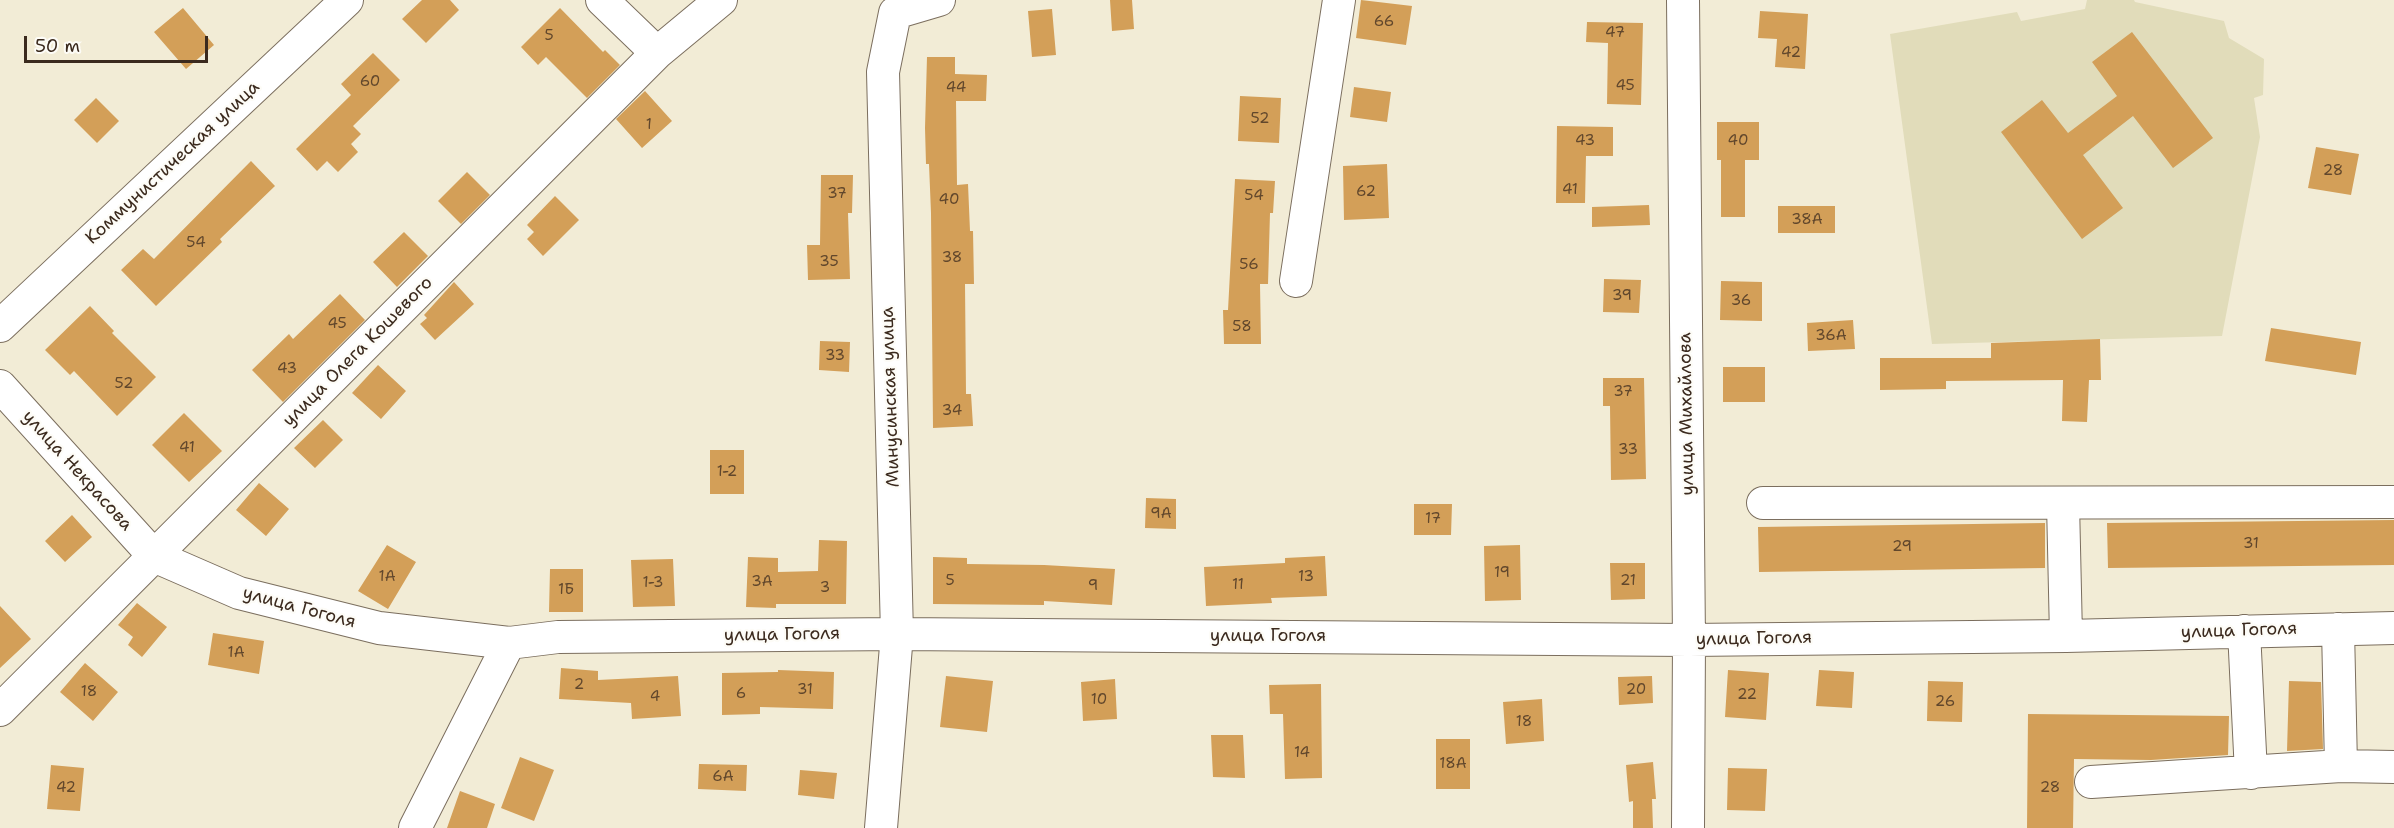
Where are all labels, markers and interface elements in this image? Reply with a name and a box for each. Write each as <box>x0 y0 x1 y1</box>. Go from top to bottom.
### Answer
house number: 66 <box>1374 13 1394 31</box>
scale bar <box>27 24 212 62</box>
house number: 47 <box>1605 24 1625 42</box>
house number: 5 <box>544 27 554 45</box>
text: 50 m <box>35 34 80 58</box>
house number: 42 <box>1781 44 1801 62</box>
house number: 60 <box>360 73 380 91</box>
street label: Коммунистическая улица <box>82 77 264 249</box>
house number: 45 <box>1615 77 1635 95</box>
house number: 44 <box>946 79 966 97</box>
house number: 52 <box>1251 110 1269 128</box>
house number: 1 <box>646 116 652 134</box>
house number: 43 <box>1575 132 1595 150</box>
house number: 40 <box>1728 132 1748 150</box>
house number: 28 <box>2323 162 2343 180</box>
house number: 41 <box>1562 181 1578 199</box>
house number: 62 <box>1356 183 1376 201</box>
house number: 37 <box>827 185 847 203</box>
house number: 54 <box>1244 187 1264 205</box>
house number: 40 <box>939 191 959 209</box>
house number: 38А <box>1791 211 1823 229</box>
house number: 54 <box>186 234 206 252</box>
house number: 38 <box>942 249 962 267</box>
house number: 35 <box>819 253 839 271</box>
house number: 56 <box>1239 256 1259 274</box>
street label: улица Олега Кошевого <box>278 272 438 432</box>
house number: 39 <box>1612 287 1632 305</box>
house number: 36 <box>1731 292 1751 310</box>
street label: Минусинская улица <box>877 306 905 488</box>
house number: 45 <box>327 315 347 333</box>
house number: 58 <box>1232 318 1252 336</box>
house number: 36А <box>1815 327 1847 345</box>
street label: улица Михайлова <box>1675 332 1699 496</box>
house number: 33 <box>825 347 845 365</box>
house number: 43 <box>277 360 297 378</box>
house number: 52 <box>115 375 133 393</box>
house number: 37 <box>1613 383 1633 401</box>
house number: 34 <box>942 402 962 420</box>
street label: улица Некрасова <box>17 406 137 536</box>
house number: 41 <box>179 439 195 457</box>
house number: 33 <box>1618 441 1638 459</box>
house number: 1-2 <box>717 463 737 481</box>
house number: 9А <box>1150 505 1172 523</box>
house number: 17 <box>1425 510 1441 528</box>
house number: 31 <box>2243 535 2259 553</box>
house number: 29 <box>1892 538 1912 556</box>
house number: 19 <box>1494 564 1510 582</box>
house number: 1А <box>378 568 396 586</box>
house number: 13 <box>1298 568 1314 586</box>
house number: 5 <box>945 572 955 590</box>
house number: 21 <box>1620 572 1636 590</box>
house number: 3А <box>751 573 773 591</box>
house number: 1-3 <box>642 574 664 592</box>
house number: 11 <box>1232 576 1244 594</box>
house number: 9 <box>1088 577 1098 595</box>
house number: 3 <box>820 579 830 597</box>
house number: 1Б <box>558 581 574 599</box>
street label: улица Гоголя <box>240 583 358 633</box>
street label: улица Гоголя <box>2181 618 2297 644</box>
street label: улица Гоголя <box>724 623 840 647</box>
street label: улица Гоголя <box>1210 625 1326 647</box>
street label: улица Гоголя <box>1696 627 1812 651</box>
house number: 1А <box>227 644 245 662</box>
house number: 2 <box>574 676 584 694</box>
house number: 31 <box>797 681 813 699</box>
house number: 20 <box>1626 681 1646 699</box>
house number: 18 <box>81 683 97 701</box>
house number: 6 <box>736 685 746 703</box>
house number: 22 <box>1737 686 1757 704</box>
house number: 4 <box>650 688 660 706</box>
house number: 10 <box>1091 691 1107 709</box>
house number: 26 <box>1935 693 1955 711</box>
house number: 18 <box>1516 713 1532 731</box>
house number: 14 <box>1294 744 1310 762</box>
house number: 18А <box>1439 755 1467 773</box>
house number: 6А <box>712 768 734 786</box>
house number: 42 <box>56 779 76 797</box>
house number: 28 <box>2040 779 2060 797</box>

